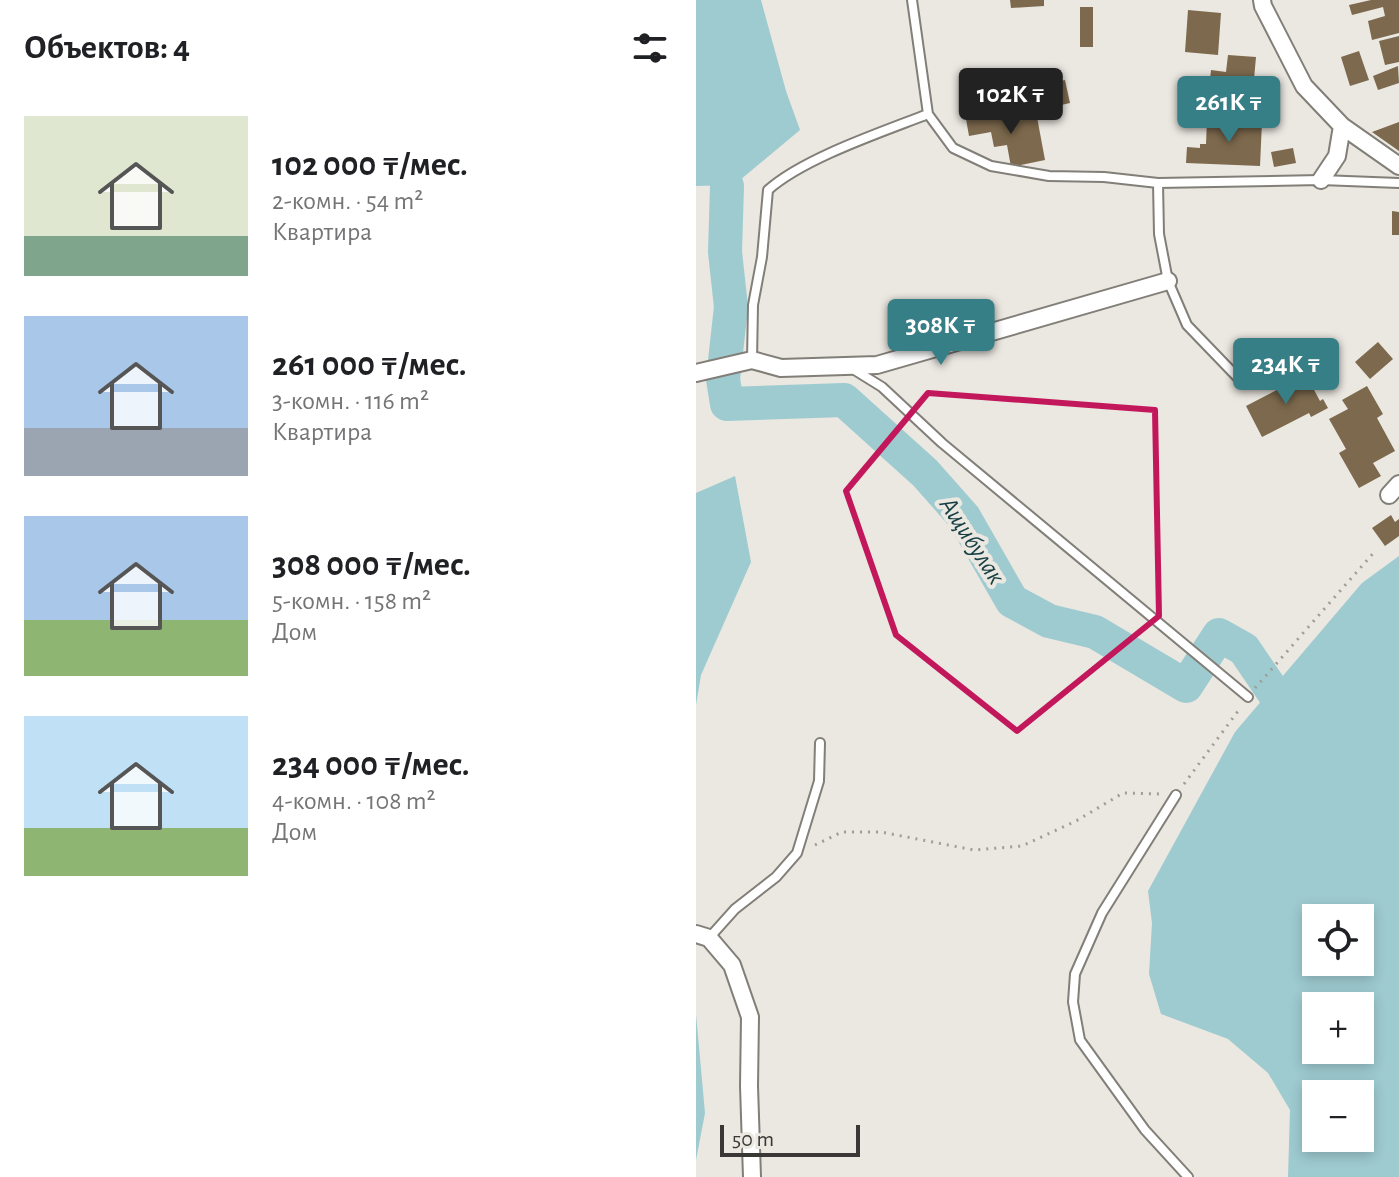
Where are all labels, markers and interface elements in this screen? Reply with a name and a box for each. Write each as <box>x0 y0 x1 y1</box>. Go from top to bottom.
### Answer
icon: filters <box>628 26 672 70</box>
text: Объектов: 4 <box>24 31 190 65</box>
pin: 102K ₸ <box>946 68 1076 136</box>
pin: 261K ₸ <box>1164 76 1294 144</box>
text: 102K ₸ <box>977 81 1045 107</box>
text: 261K ₸ <box>1195 89 1263 115</box>
icon: home <box>88 148 184 244</box>
text: 102 000 ₸/мес. <box>272 148 468 182</box>
text: 2-комн. · 54 m² <box>272 188 423 214</box>
text: Квартира <box>272 219 372 245</box>
pin: 308K ₸ <box>876 299 1006 367</box>
text: 308K ₸ <box>906 312 976 338</box>
pin: 234K ₸ <box>1221 338 1351 406</box>
icon: home <box>88 348 184 444</box>
text: 261 000 ₸/мес. <box>272 348 466 382</box>
text: 234K ₸ <box>1251 351 1321 377</box>
text: 3-комн. · 116 m² <box>272 388 429 414</box>
text: Квартира <box>272 419 372 445</box>
water label: Ащибулак <box>934 492 1010 589</box>
icon: home <box>88 548 184 644</box>
text: 308 000 ₸/мес. <box>272 548 471 582</box>
text: 5-комн. · 158 m² <box>272 588 431 614</box>
text: Дом <box>272 619 317 645</box>
icon: home <box>88 748 184 844</box>
text: 234 000 ₸/мес. <box>272 748 470 782</box>
text: 4-комн. · 108 m² <box>272 788 436 814</box>
text: Дом <box>272 819 317 845</box>
map controls <box>1302 904 1374 1152</box>
button: locate <box>1302 904 1374 976</box>
button: + <box>1302 992 1374 1064</box>
button: − <box>1302 1080 1374 1152</box>
scale bar <box>720 1121 860 1157</box>
text: 50 m <box>732 1128 774 1150</box>

